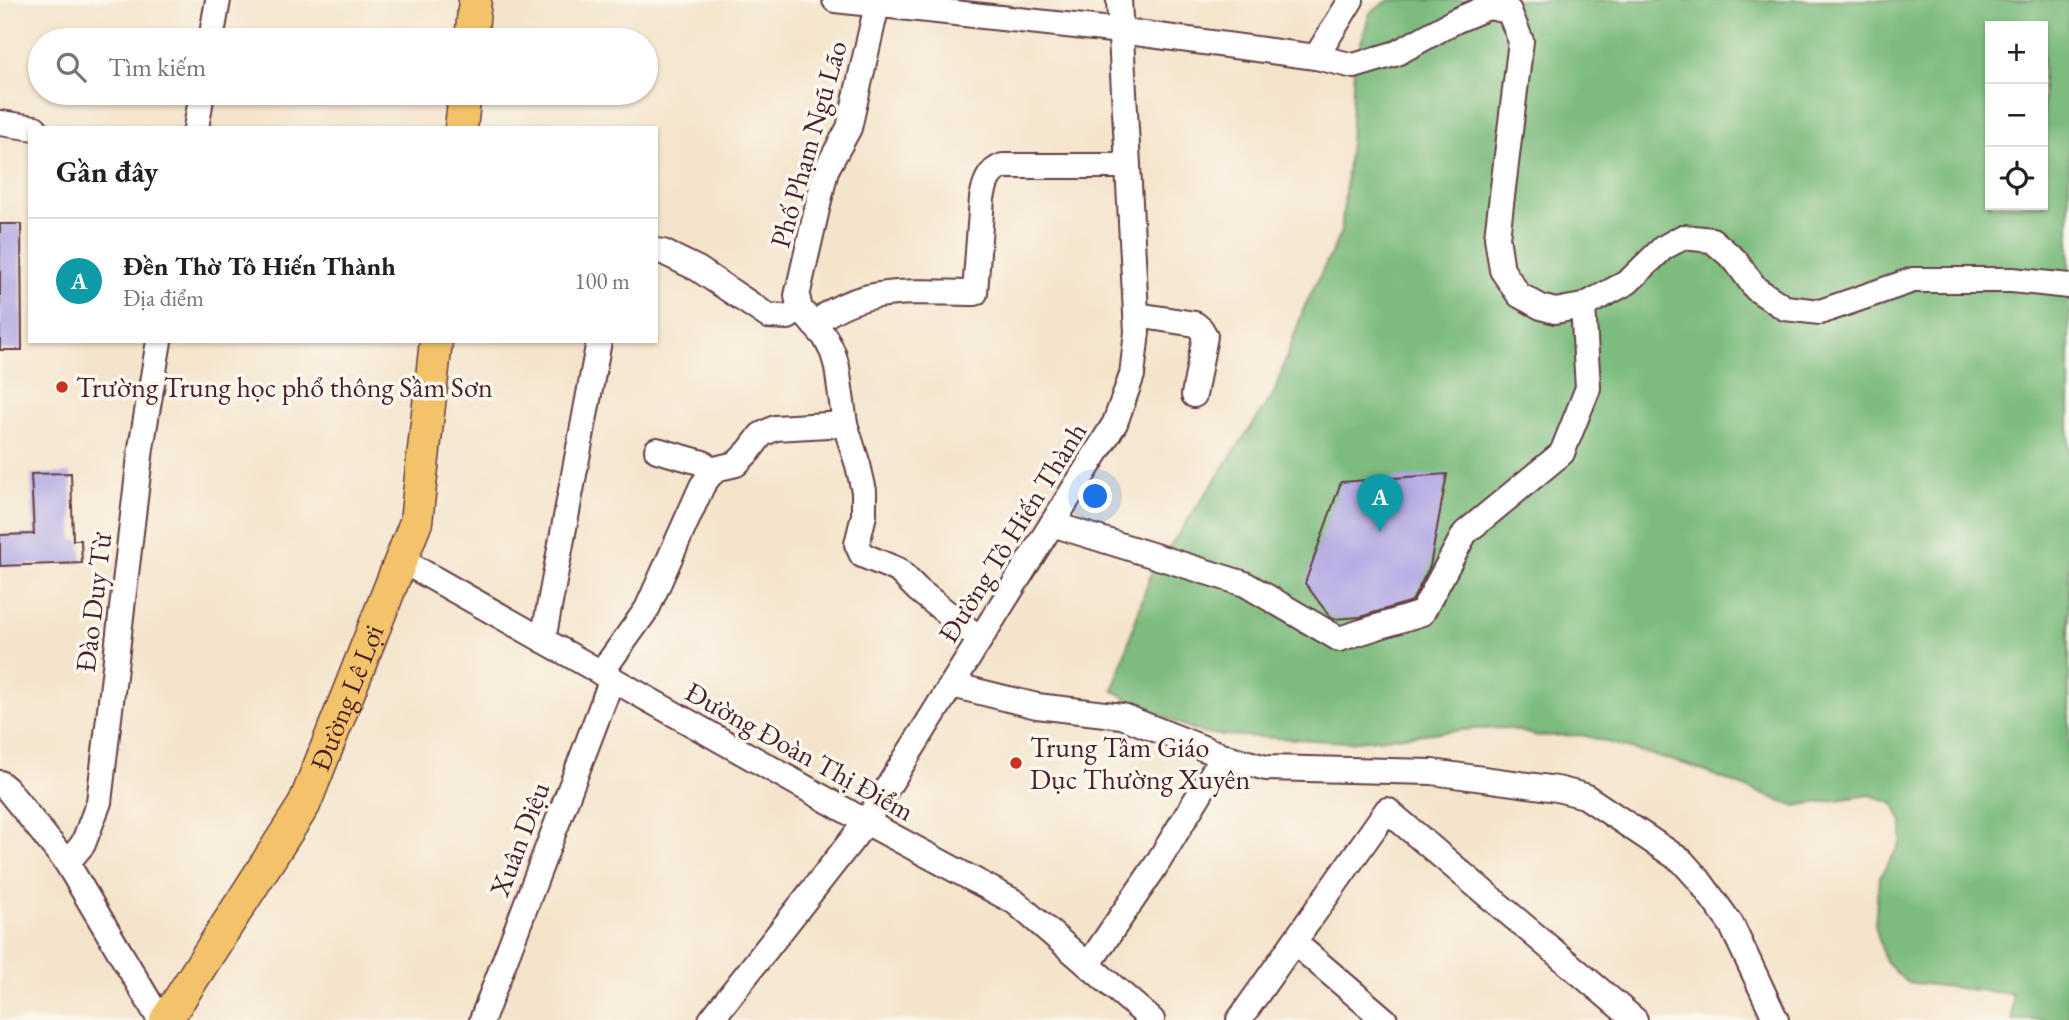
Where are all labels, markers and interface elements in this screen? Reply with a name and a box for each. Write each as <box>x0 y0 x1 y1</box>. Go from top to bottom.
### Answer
map controls <box>1985 21 2048 210</box>
button: + <box>1985 21 2048 84</box>
search box <box>28 28 658 105</box>
street label: Phố Phạm Ngũ Lão <box>761 36 855 252</box>
icon: search <box>52 48 90 86</box>
text: Tìm kiếm <box>108 50 206 84</box>
button: − <box>1985 84 2048 147</box>
button: locate <box>1985 147 2048 210</box>
text: Gần đây <box>56 152 158 191</box>
text: Đền Thờ Tô Hiến Thành <box>123 249 396 283</box>
text: A <box>71 266 87 296</box>
text: 100 m <box>574 266 630 296</box>
text: Địa điểm <box>123 283 204 313</box>
place label: Trường Trung học phổ thông Sầm Sơn <box>76 369 493 405</box>
marker: Trường Trung học phổ thông Sầm Sơn <box>54 379 70 395</box>
street label: Đường Tô Hiến Thành <box>930 415 1094 649</box>
pin: A <box>1357 474 1403 532</box>
your location <box>1078 479 1112 513</box>
street label: Đào Duy Từ <box>67 530 119 674</box>
street label: Đường Lê Lợi <box>301 619 392 776</box>
street label: Đường Đoàn Thị Điểm <box>679 673 921 829</box>
place label: Trung Tâm Giáo Dục Thường Xuyên <box>1030 729 1251 797</box>
marker: Trung Tâm Giáo Dục Thường Xuyên <box>1008 755 1024 771</box>
street label: Xuân Diệu <box>480 776 557 902</box>

